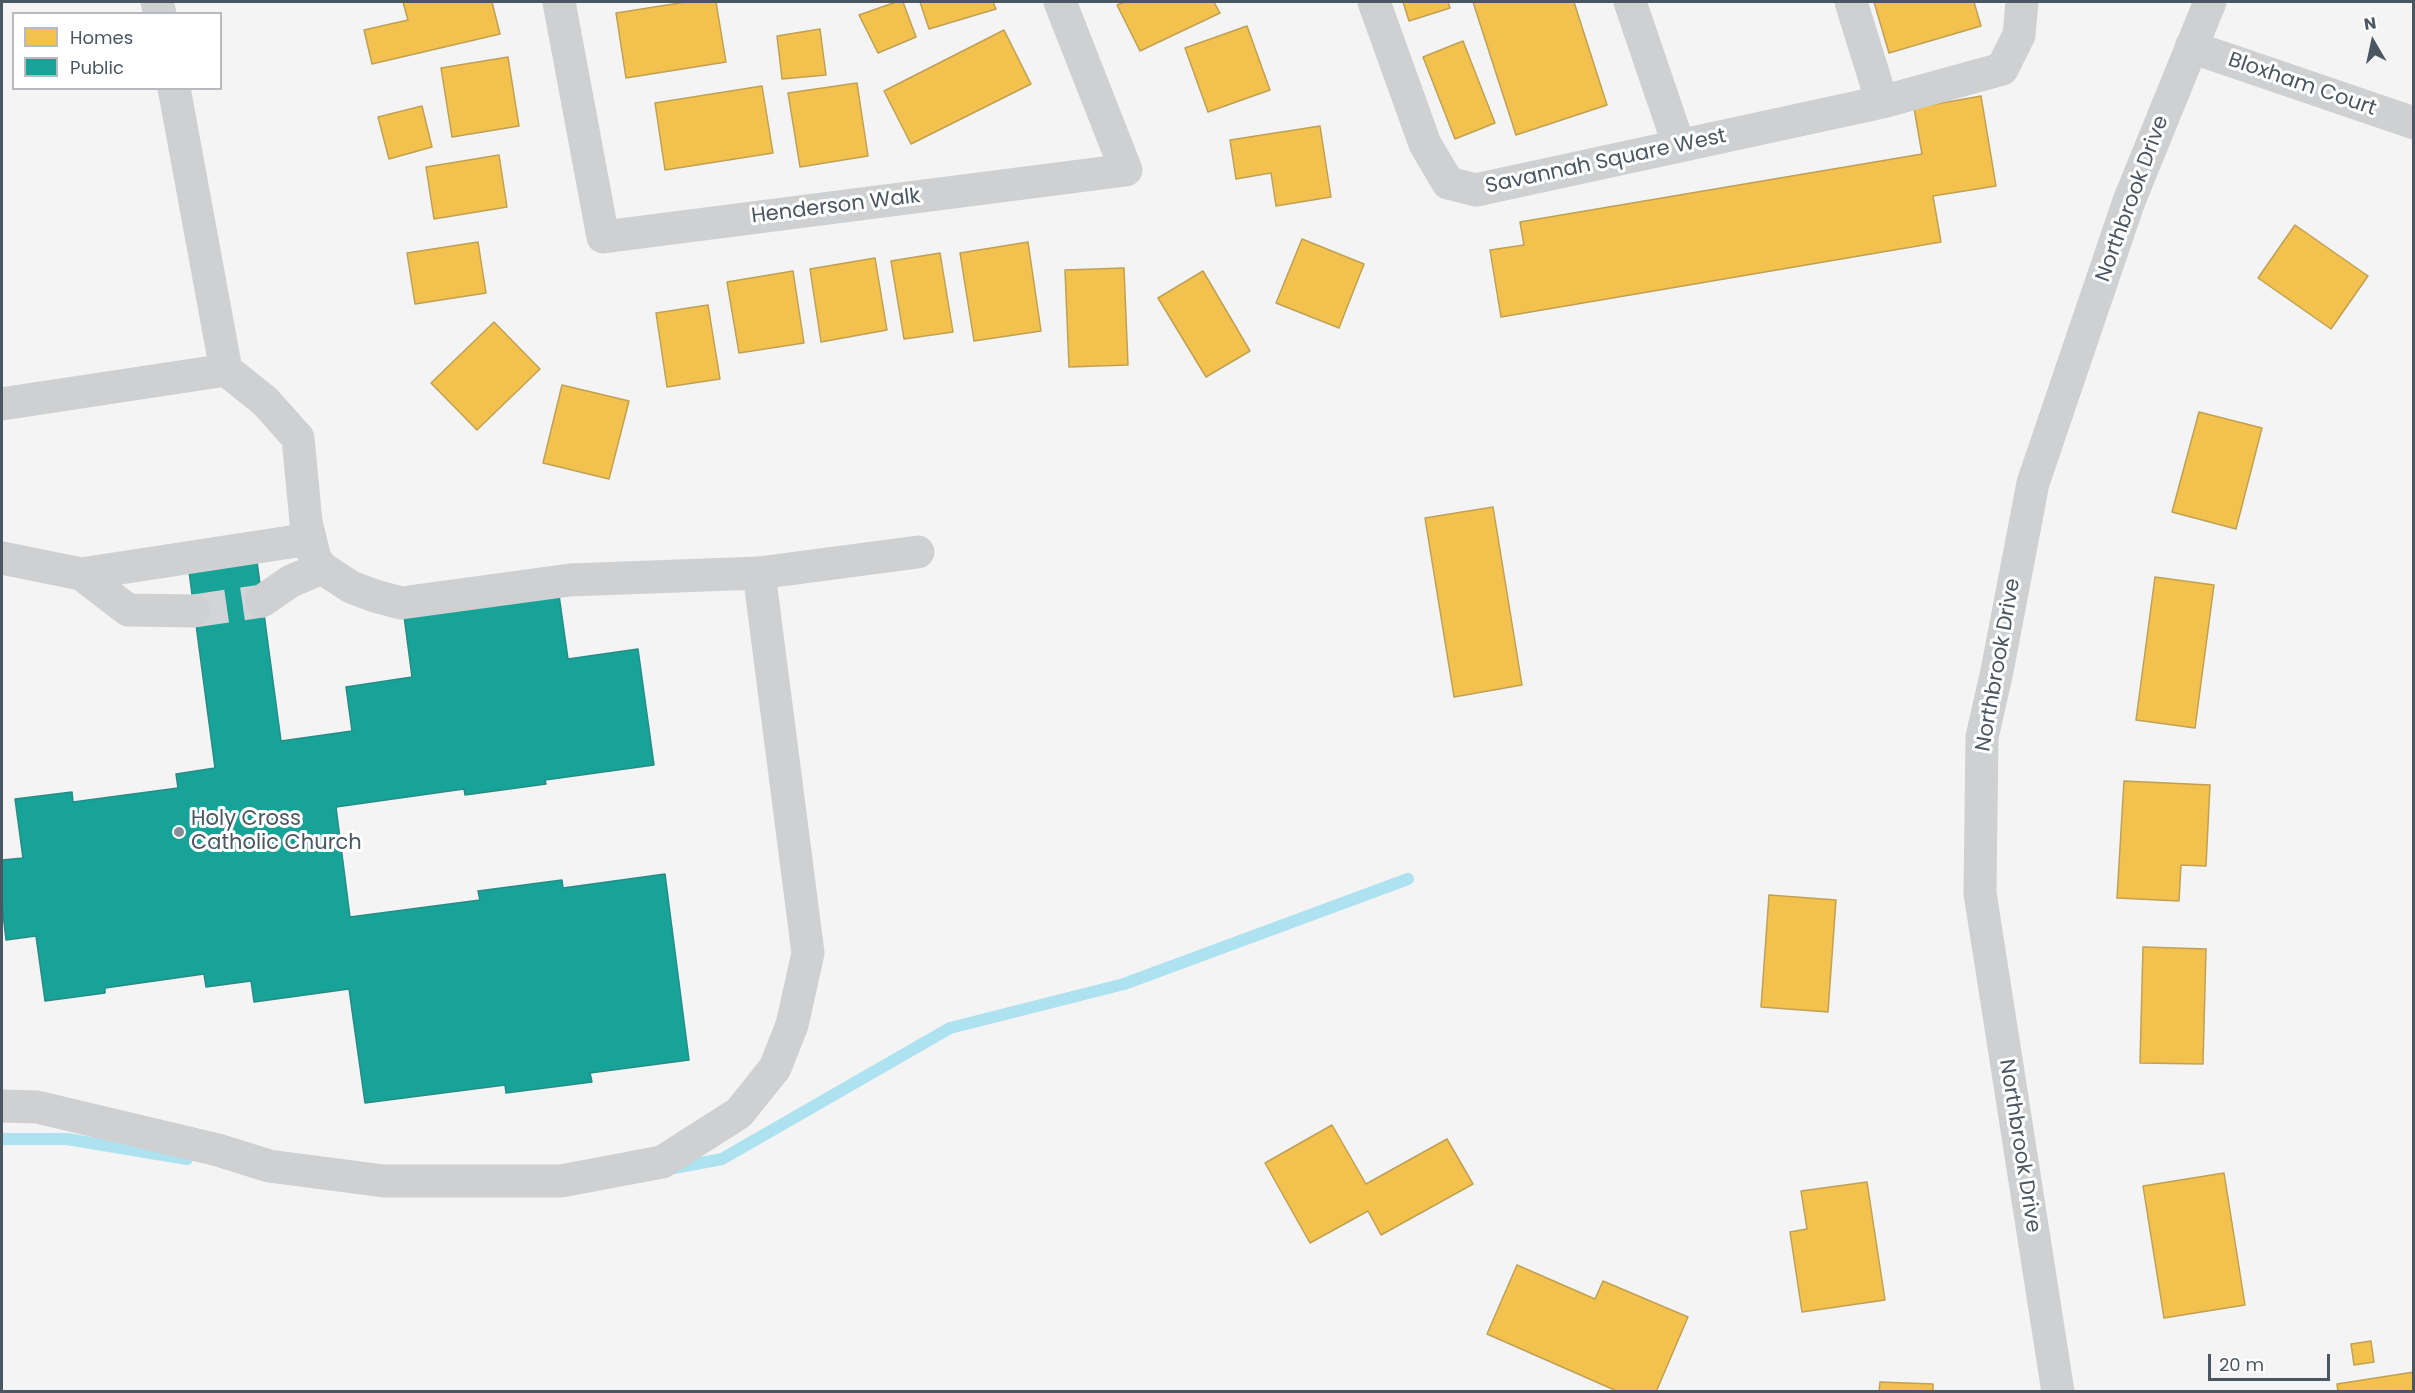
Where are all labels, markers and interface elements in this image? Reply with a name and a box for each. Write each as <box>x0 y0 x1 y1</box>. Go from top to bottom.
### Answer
text: N <box>2362 11 2378 36</box>
legend <box>12 12 222 90</box>
north arrow <box>2343 12 2403 72</box>
text: Homes <box>70 25 133 50</box>
street label: Bloxham Court <box>2225 48 2379 122</box>
text: Public <box>70 55 124 80</box>
street label: Northbrook Drive <box>2091 112 2175 286</box>
street label: Savannah Square West <box>1483 124 1729 200</box>
street label: Henderson Walk <box>750 184 922 230</box>
street label: Northbrook Drive <box>1971 577 2027 753</box>
place label: Holy Cross Catholic Church <box>191 807 362 857</box>
marker: Holy Cross Catholic Church <box>172 825 186 839</box>
street label: Northbrook Drive <box>1993 1058 2045 1234</box>
scale bar <box>2211 1342 2332 1380</box>
text: 20 m <box>2219 1352 2264 1377</box>

